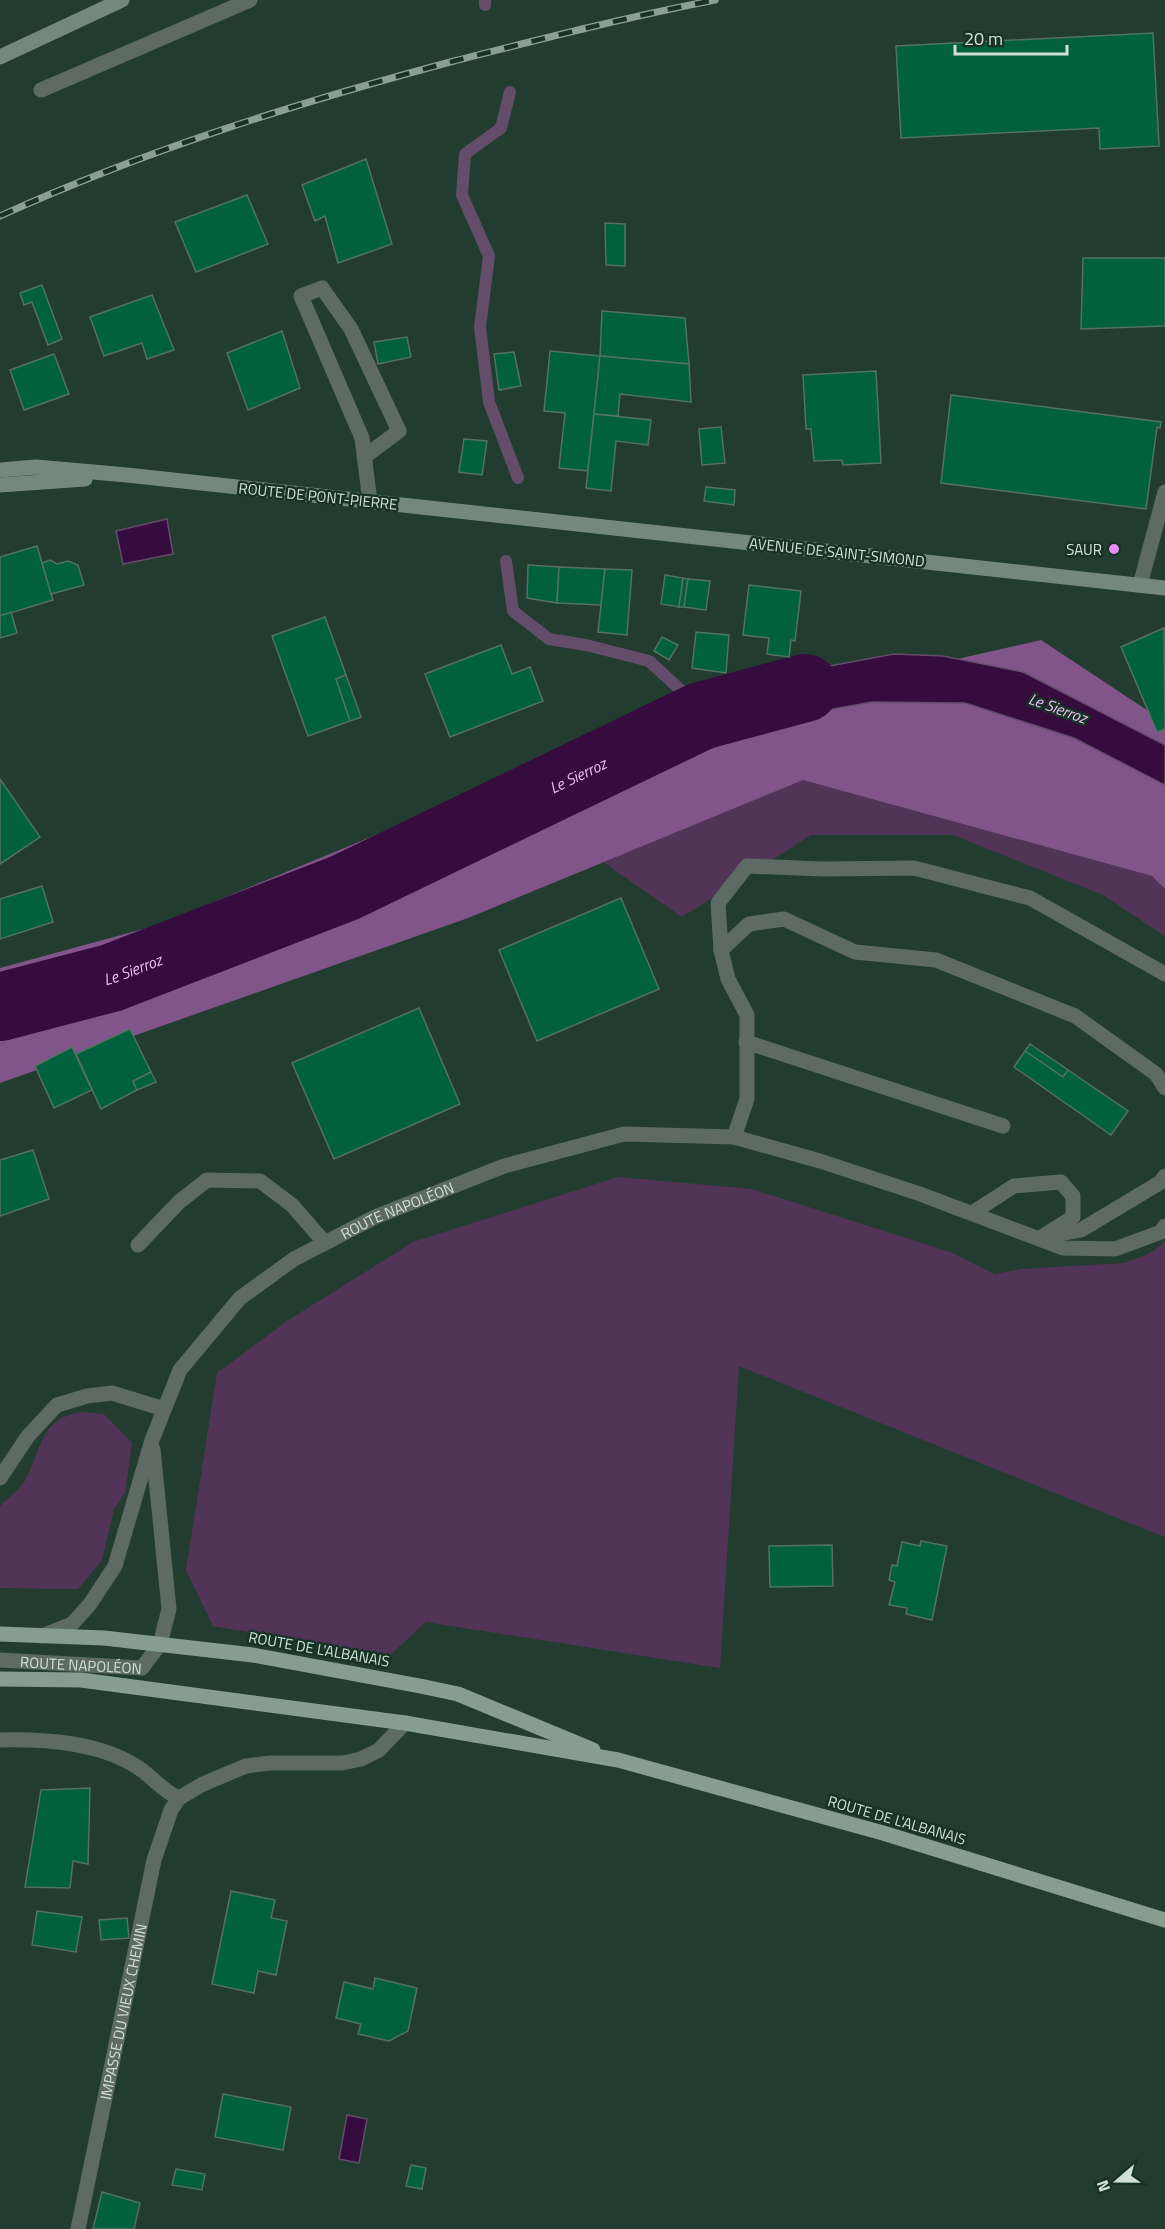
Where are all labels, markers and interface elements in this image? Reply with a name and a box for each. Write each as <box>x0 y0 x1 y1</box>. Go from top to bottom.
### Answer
scale bar <box>955 18 1068 56</box>
text: 20 m <box>964 25 1003 52</box>
street label: ROUTE DE PONT-PIERRE <box>237 476 399 516</box>
street label: AVENUE DE SAINT-SIMOND <box>748 531 926 573</box>
place label: SAUR <box>1066 538 1102 561</box>
marker: SAUR <box>1107 542 1121 556</box>
water label: Le Sierroz <box>1025 686 1092 730</box>
water label: Le Sierroz <box>545 751 612 799</box>
water label: Le Sierroz <box>101 947 167 991</box>
street label: ROUTE NAPOLÉON <box>336 1175 457 1245</box>
street label: ROUTE DE L'ALBANAIS <box>247 1625 391 1673</box>
street label: ROUTE NAPOLÉON <box>19 1650 142 1679</box>
street label: ROUTE DE L'ALBANAIS <box>825 1789 969 1851</box>
street label: IMPASSE DU VIEUX CHEMIN <box>93 1921 152 2102</box>
north arrow <box>1087 2151 1147 2211</box>
text: N <box>1090 2177 1116 2195</box>

